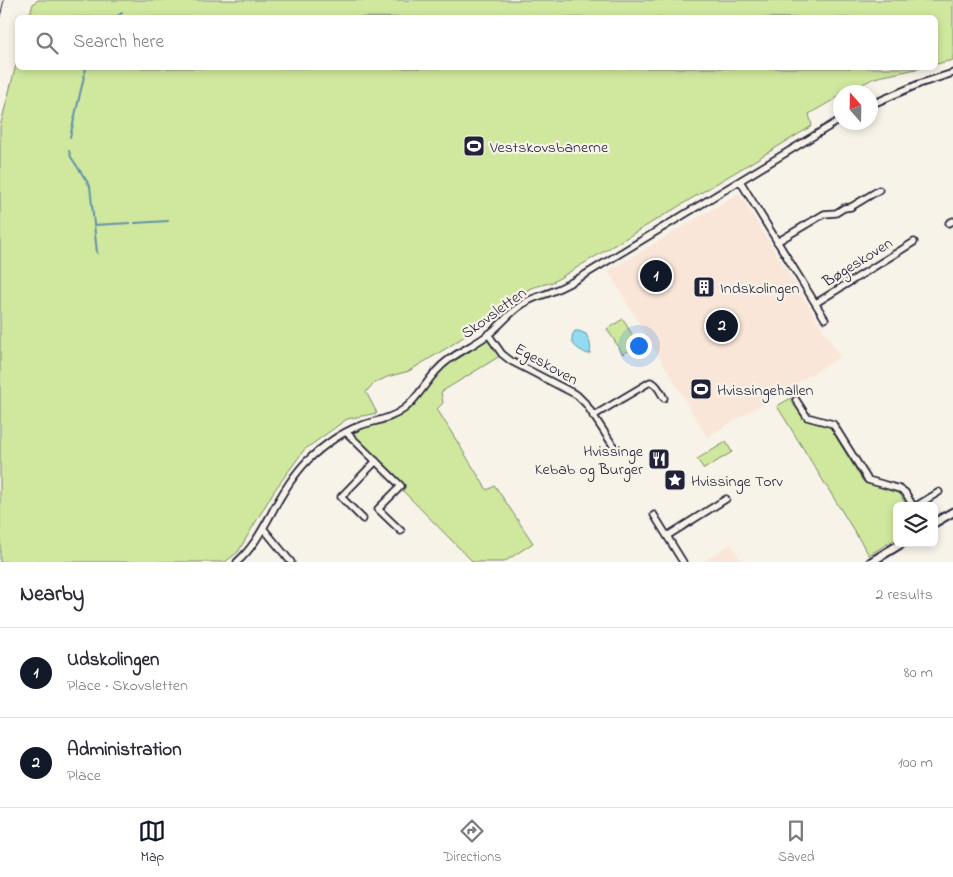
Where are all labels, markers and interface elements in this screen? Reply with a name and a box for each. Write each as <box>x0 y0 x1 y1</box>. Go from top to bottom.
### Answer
search box <box>15 15 938 70</box>
icon: search <box>33 29 61 57</box>
text: Search here <box>73 29 164 56</box>
north arrow <box>833 85 878 130</box>
sports icon: Vestskovsbanerne <box>462 134 486 158</box>
place label: Vestskovsbanerne <box>489 136 609 160</box>
street label: Bøgeskoven <box>818 232 898 294</box>
pin: 1 <box>640 257 672 295</box>
building icon: Indskolingen <box>692 275 716 299</box>
place label: Indskolingen <box>720 277 799 301</box>
street label: Skovsletten <box>457 282 532 346</box>
pin: 2 <box>706 307 738 345</box>
your location <box>626 333 652 359</box>
street label: Egeskoven <box>510 337 582 392</box>
sports icon: Hvissingehallen <box>689 377 713 401</box>
place label: Hvissingehallen <box>717 379 814 403</box>
place label: Hvissinge Kebab og Burger <box>535 440 644 482</box>
restaurant icon: Hvissinge Kebab og Burger <box>647 447 671 471</box>
place icon: Hvissinge Torv <box>663 468 687 492</box>
place label: Hvissinge Torv <box>691 470 784 494</box>
map controls <box>893 502 938 547</box>
button: layers <box>893 502 938 547</box>
text: Nearby <box>20 580 84 610</box>
text: 2 results <box>875 583 933 607</box>
text: Udskolingen <box>67 647 159 674</box>
text: 1 <box>33 661 39 685</box>
text: 80 m <box>904 661 933 685</box>
text: Place · Skovsletten <box>67 674 188 698</box>
text: Administration <box>67 737 182 764</box>
text: 2 <box>32 751 40 775</box>
text: 100 m <box>898 751 933 775</box>
text: Place <box>67 764 101 788</box>
tab: Map <box>138 817 166 868</box>
tab: Directions <box>443 817 501 868</box>
tab: Saved <box>778 817 815 868</box>

